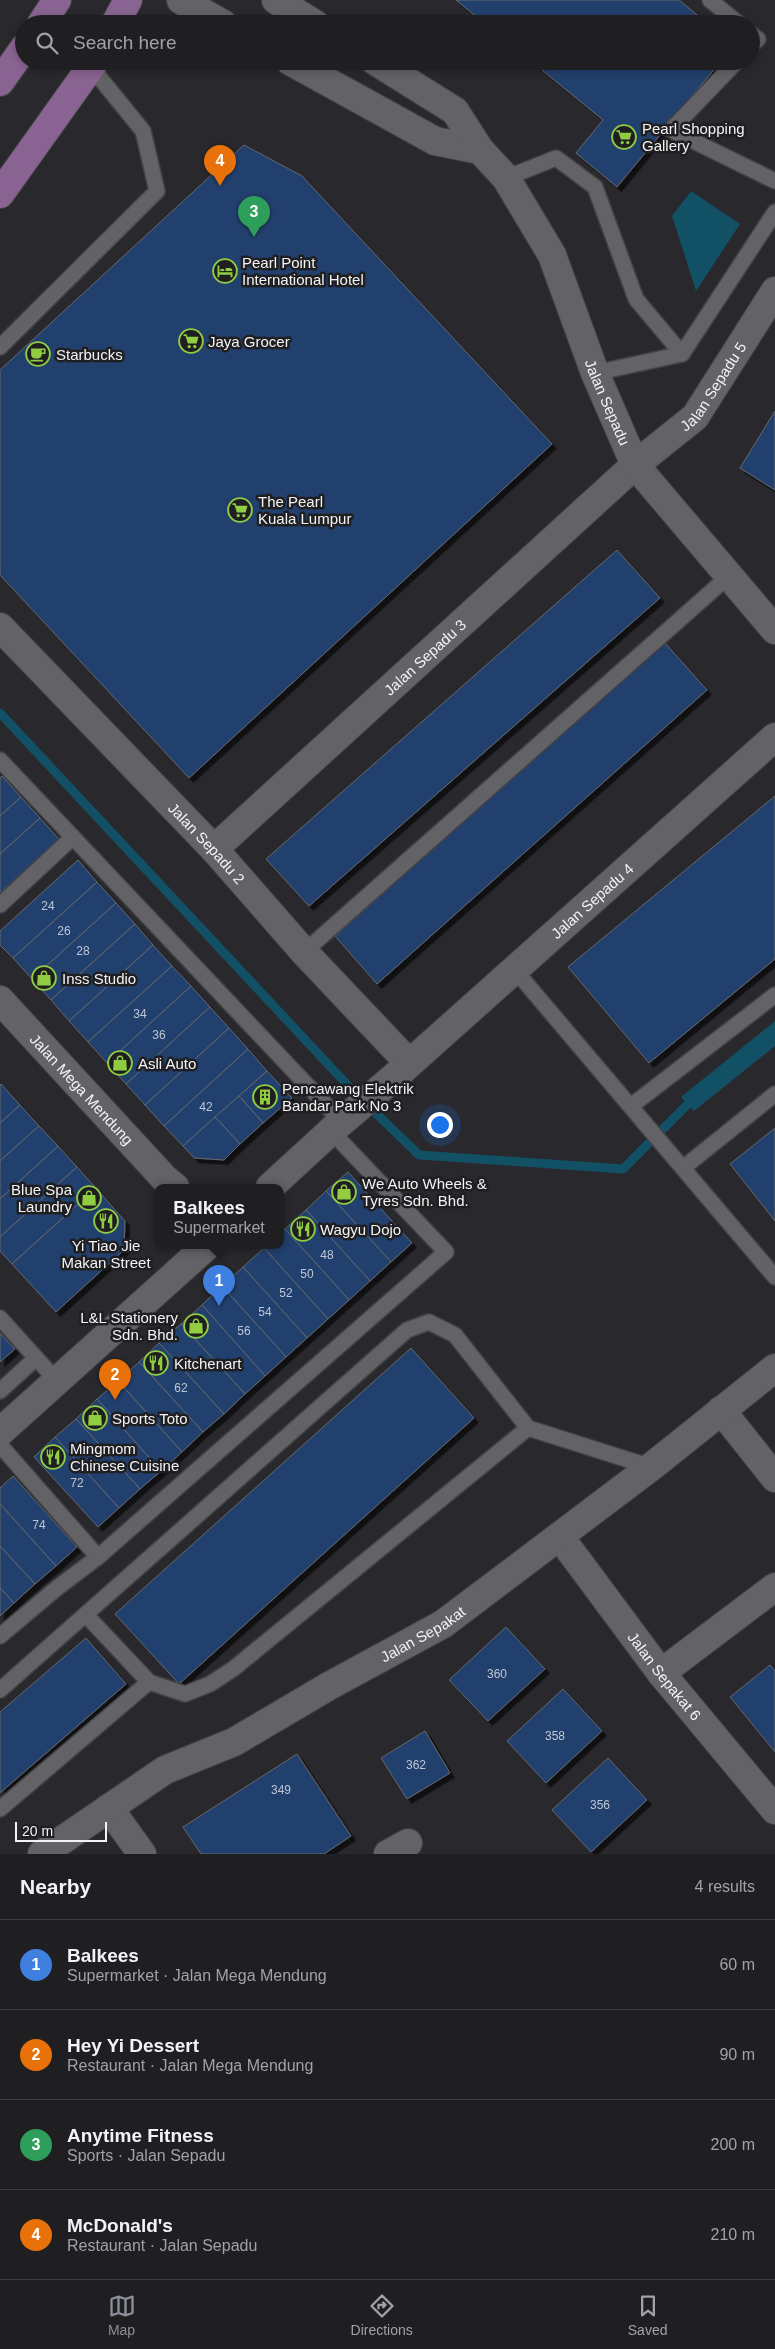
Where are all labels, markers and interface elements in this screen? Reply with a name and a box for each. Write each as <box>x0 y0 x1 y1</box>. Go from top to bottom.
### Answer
search box <box>15 15 760 70</box>
icon: search <box>33 29 61 57</box>
text: Search here <box>73 32 177 53</box>
place label: Pearl Shopping Gallery <box>642 120 745 154</box>
supermarket icon: Pearl Shopping Gallery <box>611 124 637 150</box>
pin: 4 <box>204 145 236 186</box>
pin: 3 <box>238 196 270 237</box>
place label: Pearl Point International Hotel <box>242 254 364 288</box>
hotel icon: Pearl Point International Hotel <box>212 258 238 284</box>
supermarket icon: Jaya Grocer <box>178 328 204 354</box>
place label: Jaya Grocer <box>208 333 290 350</box>
street label: Jalan Sepadu 5 <box>677 339 749 434</box>
cafe icon: Starbucks <box>25 341 51 367</box>
place label: Starbucks <box>56 346 123 363</box>
street label: Jalan Sepadu <box>582 357 634 448</box>
place label: The Pearl Kuala Lumpur <box>258 493 351 527</box>
supermarket icon: The Pearl Kuala Lumpur <box>227 497 253 523</box>
street label: Jalan Sepadu 3 <box>380 616 469 698</box>
street label: Jalan Sepadu 2 <box>165 799 249 887</box>
street label: Jalan Sepadu 4 <box>547 859 637 942</box>
house number: 24 <box>41 899 55 913</box>
house number: 26 <box>57 924 71 938</box>
house number: 28 <box>76 944 90 958</box>
shop icon: Inss Studio <box>31 965 57 991</box>
place label: Inss Studio <box>62 970 136 987</box>
house number: 34 <box>133 1007 147 1021</box>
house number: 36 <box>152 1028 166 1042</box>
street label: Jalan Mega Mendung <box>27 1030 137 1148</box>
shop icon: Asli Auto <box>107 1050 133 1076</box>
place label: Asli Auto <box>138 1055 196 1072</box>
place label: Pencawang Elektrik Bandar Park No 3 <box>282 1080 414 1114</box>
building icon: Pencawang Elektrik Bandar Park No 3 <box>252 1084 278 1110</box>
house number: 42 <box>199 1100 213 1114</box>
your location <box>427 1112 453 1138</box>
place label: We Auto Wheels & Tyres Sdn. Bhd. <box>362 1175 487 1209</box>
shop icon: We Auto Wheels & Tyres Sdn. Bhd. <box>331 1179 357 1205</box>
place label: Blue Spa Laundry <box>11 1181 73 1215</box>
popup <box>154 1184 284 1249</box>
shop icon: Blue Spa Laundry <box>76 1185 102 1211</box>
text: Balkees <box>173 1197 245 1218</box>
restaurant icon: Yi Tiao Jie Makan Street <box>93 1208 119 1234</box>
restaurant icon: Wagyu Dojo <box>290 1216 316 1242</box>
text: Supermarket <box>173 1219 265 1236</box>
place label: Wagyu Dojo <box>320 1221 401 1238</box>
place label: Yi Tiao Jie Makan Street <box>61 1237 151 1271</box>
house number: 48 <box>320 1248 334 1262</box>
pin: 1 <box>203 1265 235 1306</box>
house number: 50 <box>300 1267 314 1281</box>
house number: 52 <box>279 1286 293 1300</box>
house number: 54 <box>258 1305 272 1319</box>
place label: L&L Stationery Sdn. Bhd. <box>80 1309 178 1343</box>
shop icon: L&L Stationery Sdn. Bhd. <box>183 1313 209 1339</box>
house number: 56 <box>237 1324 251 1338</box>
restaurant icon: Kitchenart <box>143 1350 169 1376</box>
place label: Kitchenart <box>174 1355 242 1372</box>
pin: 2 <box>99 1359 131 1400</box>
house number: 62 <box>174 1381 188 1395</box>
shop icon: Sports Toto <box>82 1405 108 1431</box>
place label: Sports Toto <box>112 1410 188 1427</box>
place label: Mingmom Chinese Cuisine <box>70 1440 179 1474</box>
restaurant icon: Mingmom Chinese Cuisine <box>40 1444 66 1470</box>
house number: 72 <box>70 1476 84 1490</box>
house number: 74 <box>32 1518 46 1532</box>
street label: Jalan Sepakat <box>377 1602 469 1665</box>
street label: Jalan Sepakat 6 <box>625 1628 705 1723</box>
house number: 360 <box>487 1667 507 1681</box>
house number: 358 <box>545 1729 565 1743</box>
house number: 362 <box>406 1758 426 1772</box>
house number: 349 <box>271 1783 291 1797</box>
house number: 356 <box>590 1798 610 1812</box>
scale bar <box>15 1819 108 1842</box>
text: 20 m <box>22 1823 53 1839</box>
text: Nearby <box>20 1875 91 1898</box>
text: 4 results <box>695 1878 755 1895</box>
text: Balkees <box>67 1945 139 1966</box>
text: 1 <box>32 1956 40 1973</box>
text: 60 m <box>719 1956 755 1973</box>
text: Supermarket · Jalan Mega Mendung <box>67 1967 327 1984</box>
text: Hey Yi Dessert <box>67 2035 199 2056</box>
text: 2 <box>32 2046 40 2063</box>
text: 90 m <box>719 2046 755 2063</box>
text: Restaurant · Jalan Mega Mendung <box>67 2057 313 2074</box>
text: Anytime Fitness <box>67 2125 214 2146</box>
text: 3 <box>32 2136 40 2153</box>
text: 200 m <box>711 2136 755 2153</box>
text: Sports · Jalan Sepadu <box>67 2147 225 2164</box>
text: McDonald's <box>67 2215 173 2236</box>
text: 4 <box>32 2226 40 2243</box>
text: 210 m <box>711 2226 755 2243</box>
text: Restaurant · Jalan Sepadu <box>67 2237 257 2254</box>
tab: Map <box>108 2292 136 2338</box>
tab: Directions <box>351 2292 413 2338</box>
tab: Saved <box>628 2292 667 2338</box>

